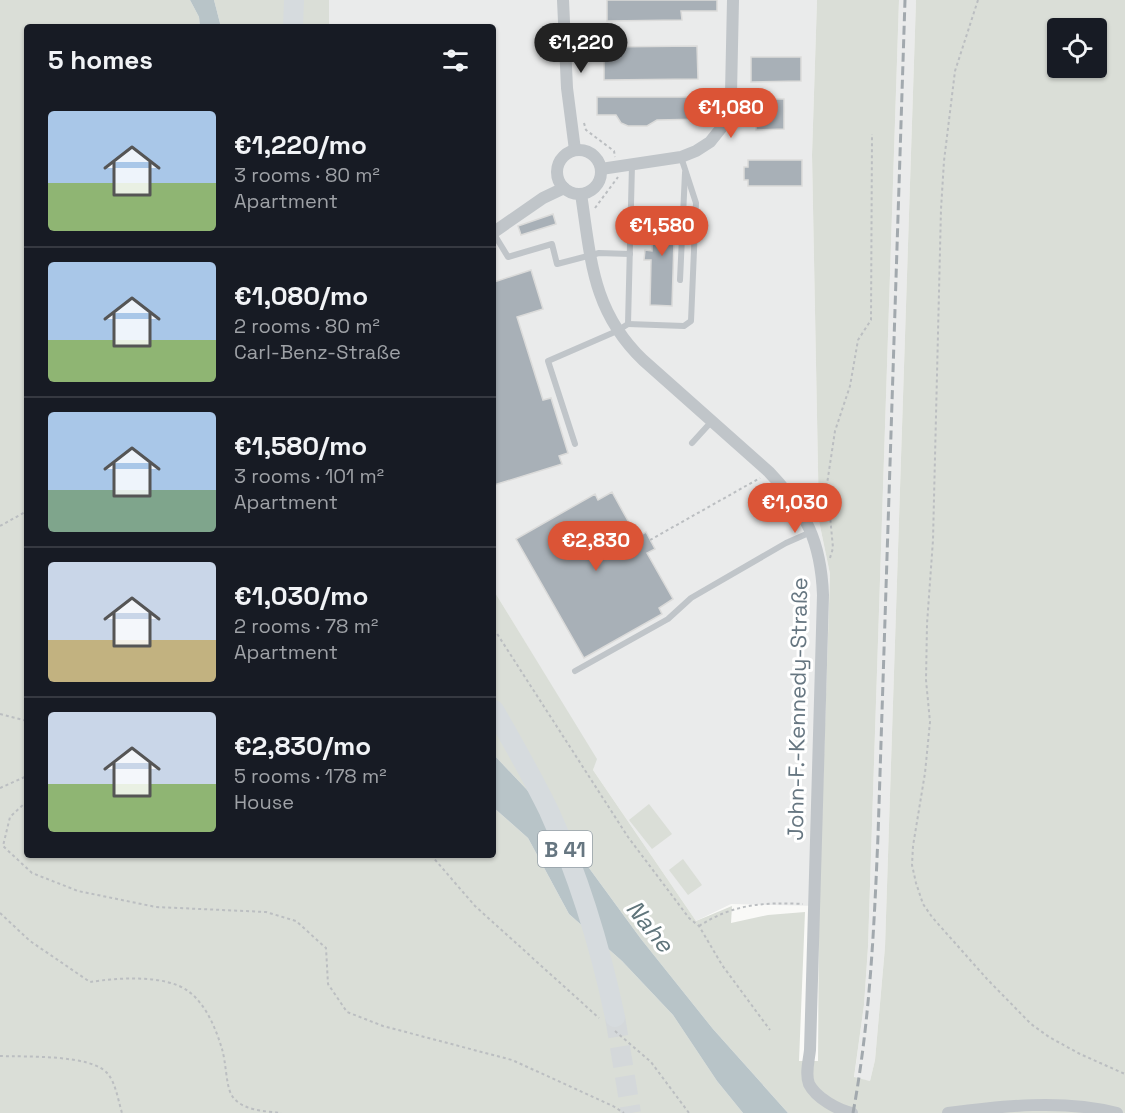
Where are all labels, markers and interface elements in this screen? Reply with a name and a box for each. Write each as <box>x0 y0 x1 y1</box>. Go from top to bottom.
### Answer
map controls <box>1047 18 1107 78</box>
button: locate <box>1047 18 1107 78</box>
pin: €1,220 <box>532 23 630 74</box>
text: €1,220 <box>548 29 614 55</box>
text: 5 homes <box>48 43 153 77</box>
icon: filters <box>439 44 472 77</box>
pin: €1,080 <box>682 88 780 139</box>
text: €1,080 <box>698 94 764 120</box>
text: €1,220/mo <box>234 128 367 162</box>
icon: home <box>96 135 168 207</box>
text: 3 rooms · 80 m² <box>234 162 380 188</box>
text: Apartment <box>234 188 338 214</box>
pin: €1,580 <box>613 206 711 257</box>
text: €1,580 <box>629 212 695 238</box>
text: €1,080/mo <box>234 279 368 313</box>
icon: home <box>96 286 168 358</box>
text: 2 rooms · 80 m² <box>234 313 380 339</box>
text: Carl-Benz-Straße <box>234 339 401 365</box>
text: €1,580/mo <box>234 429 367 463</box>
icon: home <box>96 436 168 508</box>
text: 3 rooms · 101 m² <box>234 463 384 489</box>
pin: €1,030 <box>746 483 844 534</box>
text: Apartment <box>234 489 338 515</box>
text: €1,030 <box>762 489 828 515</box>
pin: €2,830 <box>547 521 645 572</box>
text: €2,830 <box>562 527 630 553</box>
street label: John-F.-Kennedy-Straße <box>781 577 813 841</box>
text: €1,030/mo <box>234 579 368 613</box>
icon: home <box>96 586 168 658</box>
text: 2 rooms · 78 m² <box>234 613 378 639</box>
text: Apartment <box>234 639 338 665</box>
text: €2,830/mo <box>234 729 371 763</box>
icon: home <box>96 736 168 808</box>
text: 5 rooms · 178 m² <box>234 763 386 789</box>
text: House <box>234 789 294 815</box>
road number: B 41 <box>538 831 592 867</box>
water label: Nahe <box>619 893 681 959</box>

